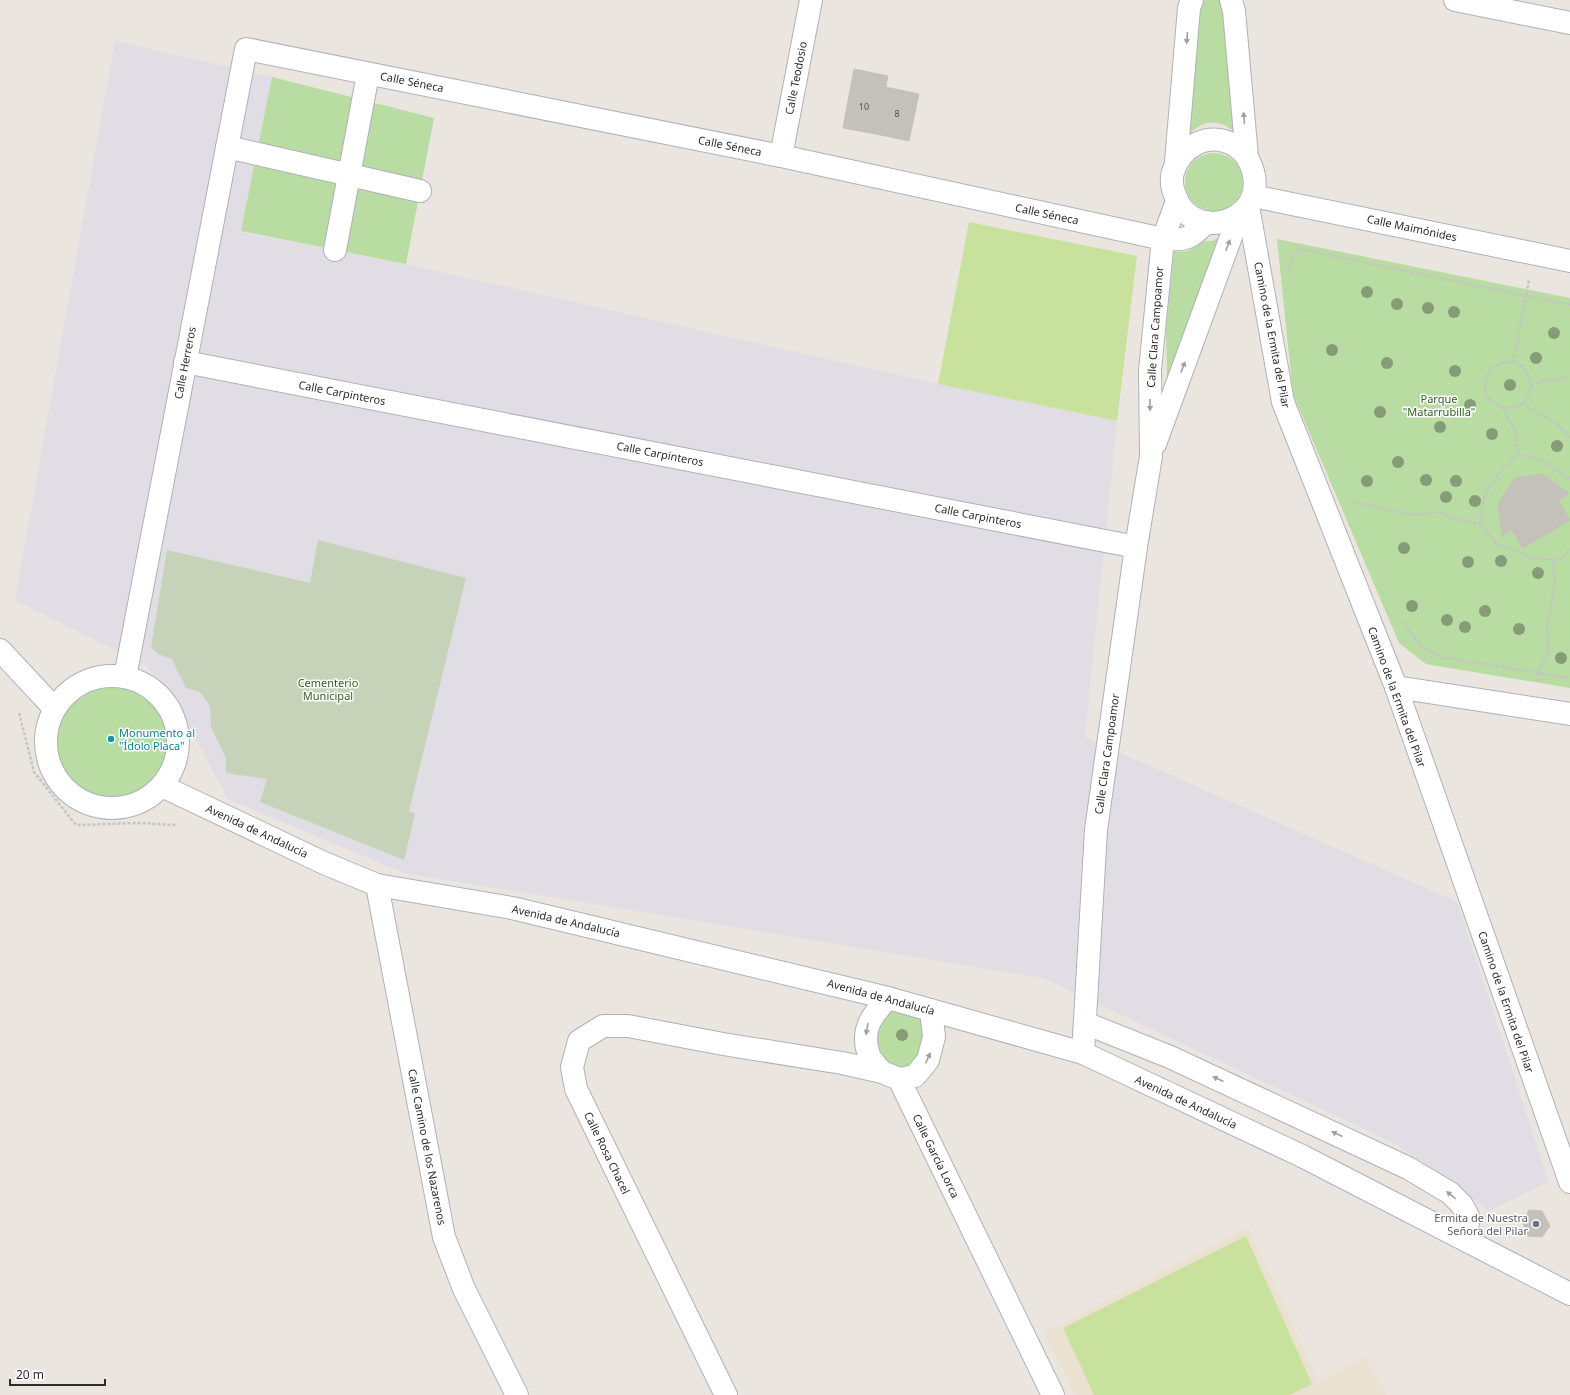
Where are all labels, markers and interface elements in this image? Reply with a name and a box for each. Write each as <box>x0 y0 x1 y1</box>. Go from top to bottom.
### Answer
one-way arrow <box>1183 32 1190 44</box>
street label: Calle Teodosio <box>781 40 810 116</box>
street label: Calle Séneca <box>379 68 445 95</box>
house number: 10 <box>859 100 869 113</box>
house number: 8 <box>894 107 900 120</box>
one-way arrow <box>1241 112 1247 124</box>
street label: Calle Séneca <box>697 132 763 159</box>
street label: Calle Séneca <box>1014 199 1080 228</box>
street label: Calle Maimónides <box>1366 211 1458 244</box>
one-way arrow <box>1226 238 1232 250</box>
street label: Camino de la Ermita del Pilar <box>1251 260 1294 410</box>
street label: Calle Clara Campoamor <box>1143 265 1166 388</box>
street label: Calle Herreros <box>170 325 199 400</box>
one-way arrow <box>1181 360 1187 372</box>
street label: Calle Carpinteros <box>297 377 387 408</box>
park label: Parque "Matarrubilla" <box>1403 391 1475 419</box>
one-way arrow <box>1147 399 1153 412</box>
street label: Calle Carpinteros <box>615 438 705 469</box>
street label: Calle Carpinteros <box>933 500 1023 531</box>
street label: Camino de la Ermita del Pilar <box>1365 624 1430 770</box>
park label: Cementerio Municipal <box>298 675 359 703</box>
street label: Calle Clara Campoamor <box>1091 692 1122 815</box>
place label: Monumento al "Ídolo Placa" <box>119 725 195 753</box>
marker: Monumento al "Ídolo Placa" <box>106 734 116 744</box>
street label: Avenida de Andalucía <box>204 800 311 861</box>
street label: Avenida de Andalucía <box>510 901 622 940</box>
street label: Camino de la Ermita del Pilar <box>1475 929 1538 1075</box>
street label: Avenida de Andalucía <box>826 975 937 1018</box>
one-way arrow <box>864 1023 870 1035</box>
one-way arrow <box>924 1052 931 1064</box>
street label: Calle Camino de los Nazarenos <box>405 1067 450 1226</box>
street label: Avenida de Andalucía <box>1133 1071 1240 1132</box>
one-way arrow <box>1212 1076 1224 1082</box>
street label: Calle Rosa Chacel <box>581 1109 634 1196</box>
street label: Calle García Lorca <box>910 1111 963 1200</box>
one-way arrow <box>1330 1130 1342 1136</box>
one-way arrow <box>1445 1191 1456 1199</box>
place label: Ermita de Nuestra Señora del Pilar <box>1434 1210 1528 1238</box>
marker: Ermita de Nuestra Señora del Pilar <box>1531 1219 1541 1229</box>
scale bar <box>10 1361 105 1387</box>
text: 20 m <box>16 1366 44 1383</box>

